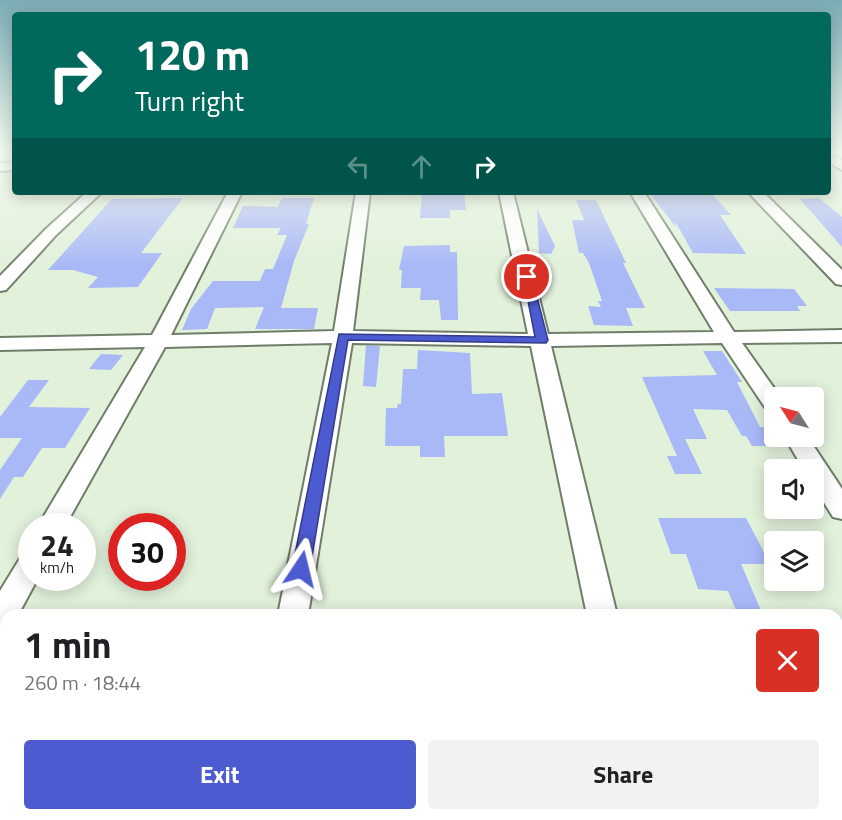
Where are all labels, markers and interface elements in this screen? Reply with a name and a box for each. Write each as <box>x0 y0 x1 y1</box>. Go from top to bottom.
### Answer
text: 120 m <box>135 22 250 86</box>
icon: right <box>36 36 114 114</box>
text: Turn right <box>135 80 244 121</box>
icon: left <box>342 150 375 183</box>
icon: ahead <box>405 150 438 183</box>
icon: right <box>468 150 501 183</box>
pin <box>501 251 552 302</box>
icon: arrive <box>510 260 543 293</box>
north arrow <box>764 387 824 447</box>
map controls <box>764 387 824 591</box>
button: sound <box>764 459 824 519</box>
speed limit sign: 30 <box>108 513 186 591</box>
text: 24 <box>40 522 74 568</box>
button: layers <box>764 531 824 591</box>
position arrow <box>269 537 333 601</box>
text: km/h <box>40 556 74 579</box>
text: 1 min <box>24 617 111 672</box>
button: close <box>756 629 819 692</box>
text: 260 m · 18:44 <box>24 667 141 698</box>
button: Exit <box>24 740 416 809</box>
button: Share <box>428 740 819 809</box>

